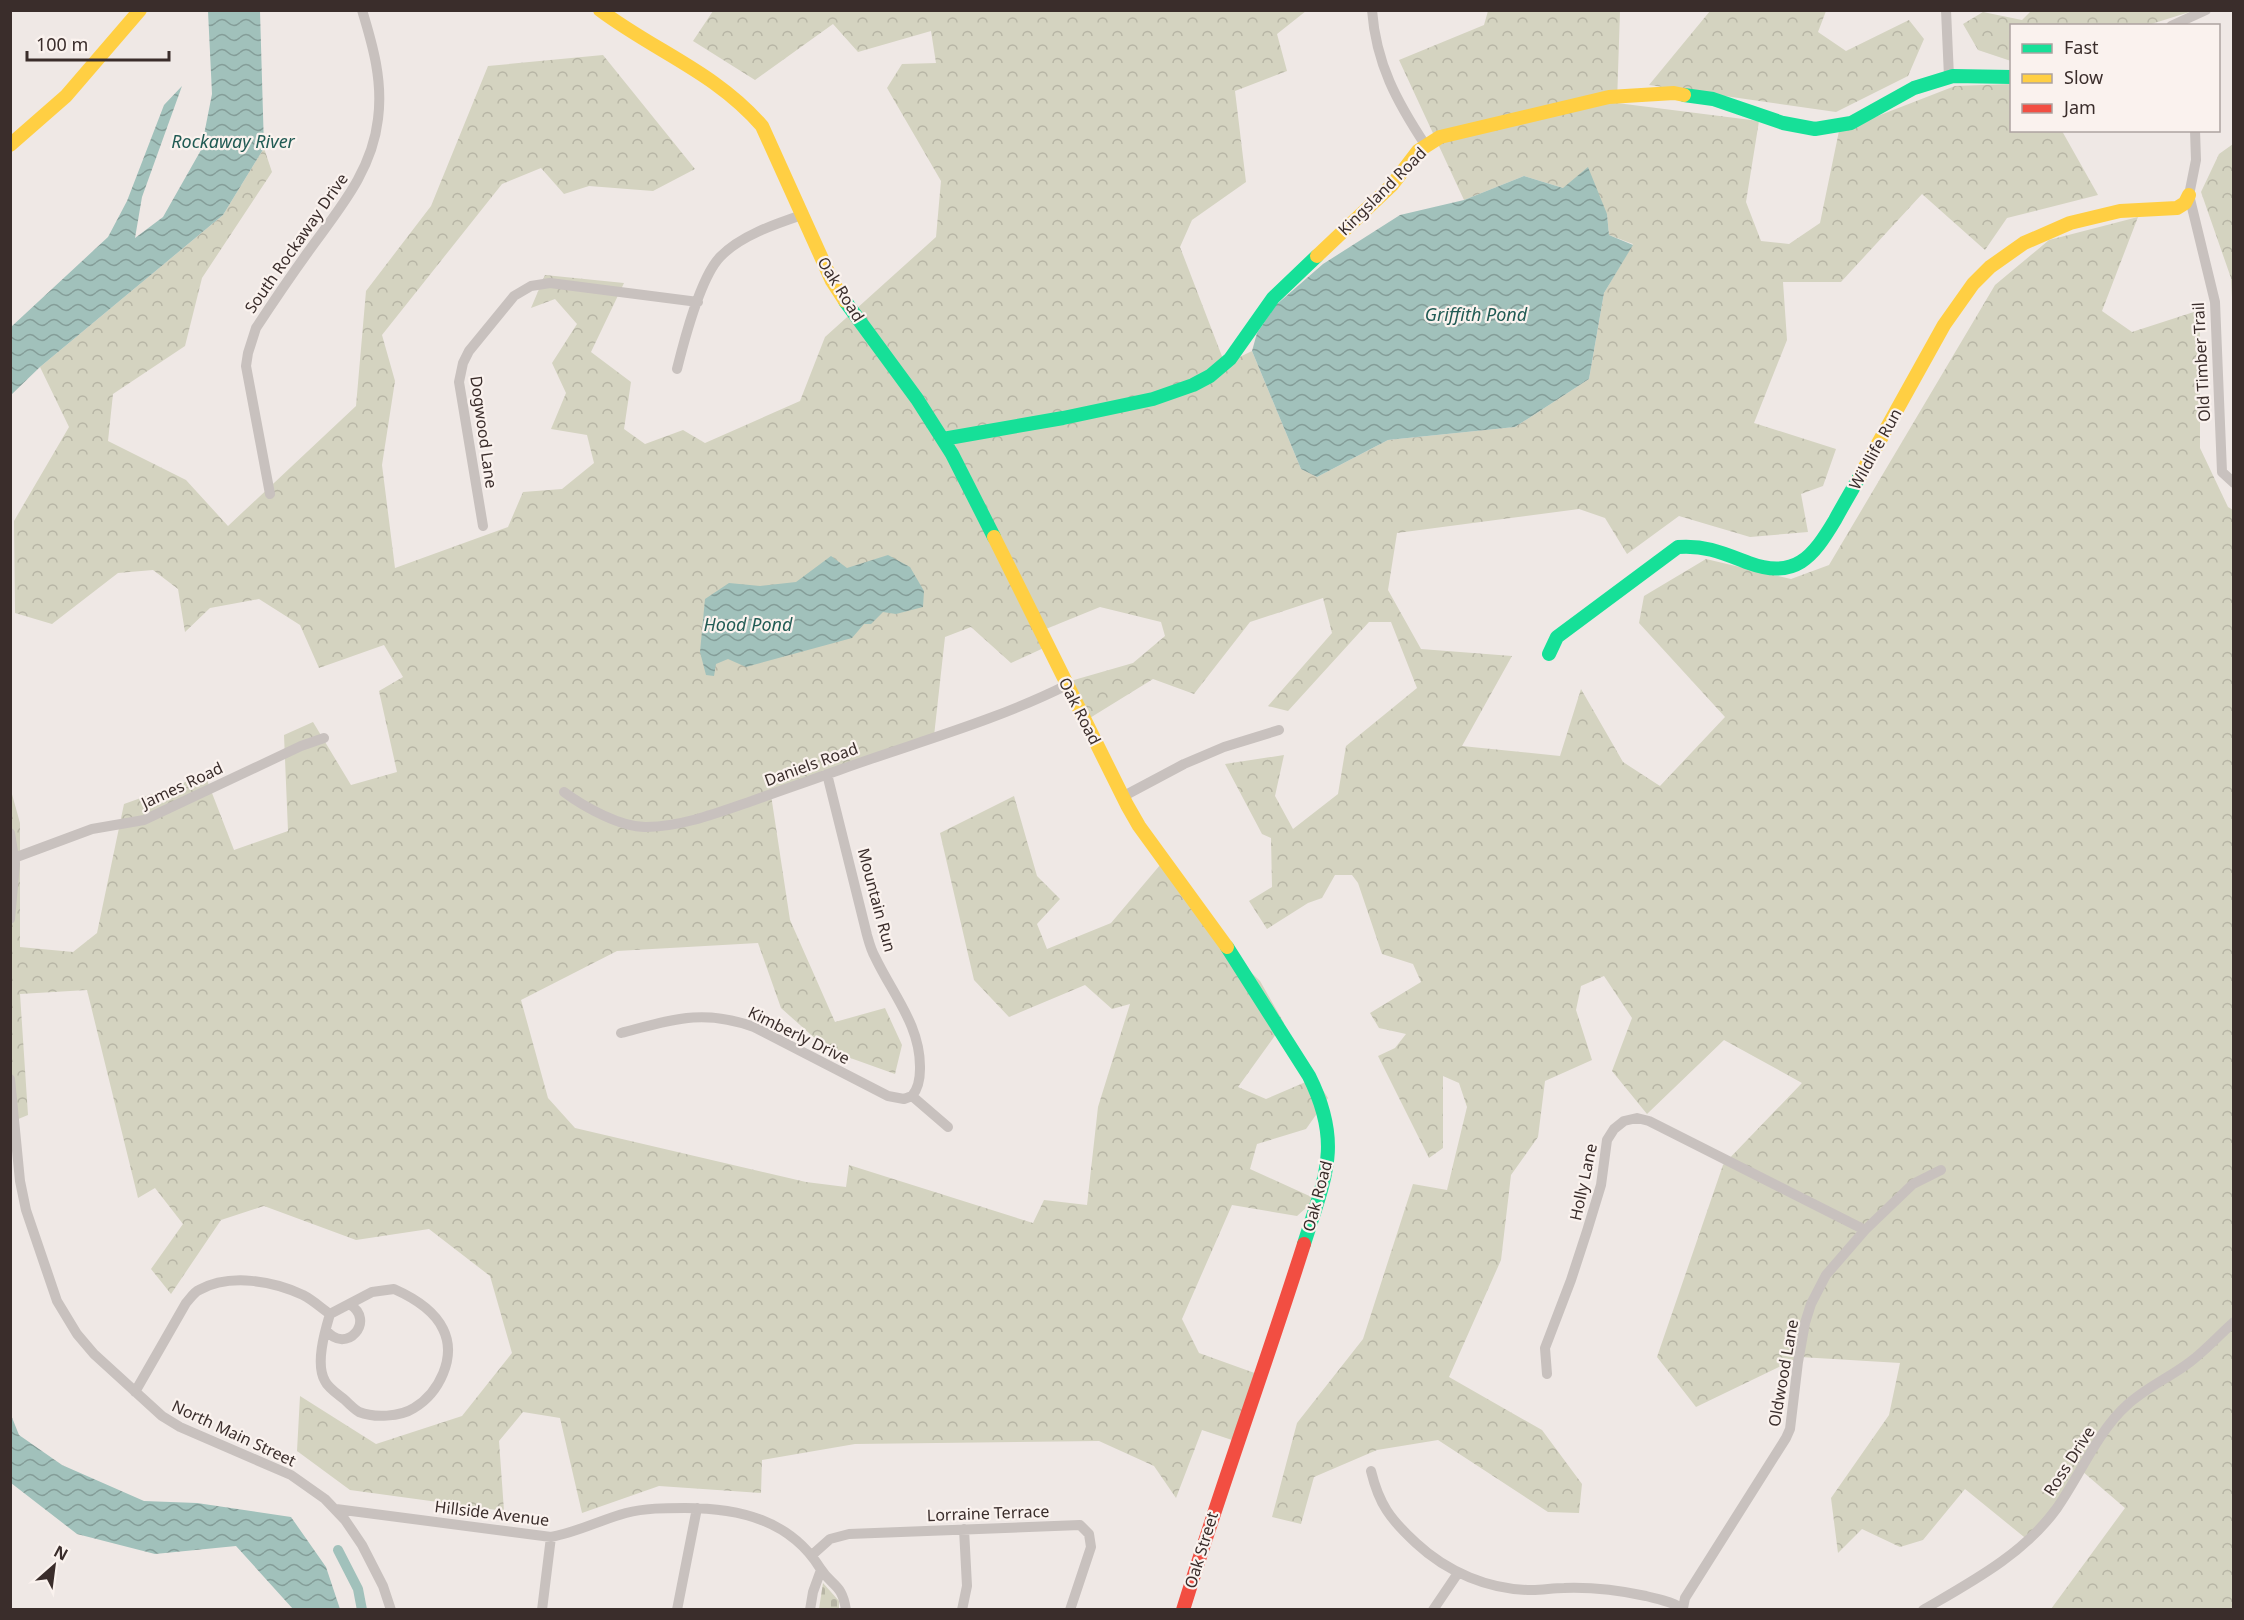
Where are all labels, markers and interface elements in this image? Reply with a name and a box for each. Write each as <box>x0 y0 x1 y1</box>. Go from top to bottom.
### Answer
scale bar <box>27 24 170 62</box>
legend <box>2010 24 2220 132</box>
text: 100 m <box>36 32 88 56</box>
text: Fast <box>2064 35 2099 59</box>
text: Slow <box>2064 65 2103 89</box>
text: Jam <box>2062 95 2096 119</box>
water label: Rockaway River <box>171 129 296 153</box>
street label: Kingsland Road <box>1333 142 1431 240</box>
street label: South Rockaway Drive <box>239 169 353 317</box>
street label: Oak Road <box>812 252 870 326</box>
water label: Griffith Pond <box>1425 302 1528 326</box>
street label: Old Timber Trail <box>2187 302 2215 422</box>
street label: Dogwood Lane <box>465 374 503 490</box>
street label: Wildlife Run <box>1844 404 1906 494</box>
water label: Hood Pond <box>704 612 793 636</box>
street label: Oak Road <box>1054 674 1106 748</box>
street label: Daniels Road <box>761 737 861 791</box>
street label: James Road <box>136 757 226 814</box>
street label: Mountain Run <box>853 846 901 954</box>
street label: Kimberly Drive <box>745 1001 853 1069</box>
street label: Holly Lane <box>1564 1141 1602 1223</box>
street label: Oak Road <box>1297 1158 1337 1234</box>
street label: Oldwood Lane <box>1763 1318 1803 1428</box>
street label: North Main Street <box>168 1395 300 1472</box>
street label: Ross Drive <box>2038 1422 2100 1500</box>
street label: Hillside Avenue <box>433 1495 551 1531</box>
street label: Lorraine Terrace <box>926 1500 1050 1526</box>
street label: Oak Street <box>1179 1509 1223 1591</box>
north arrow <box>24 1536 84 1596</box>
text: N <box>50 1540 72 1566</box>

